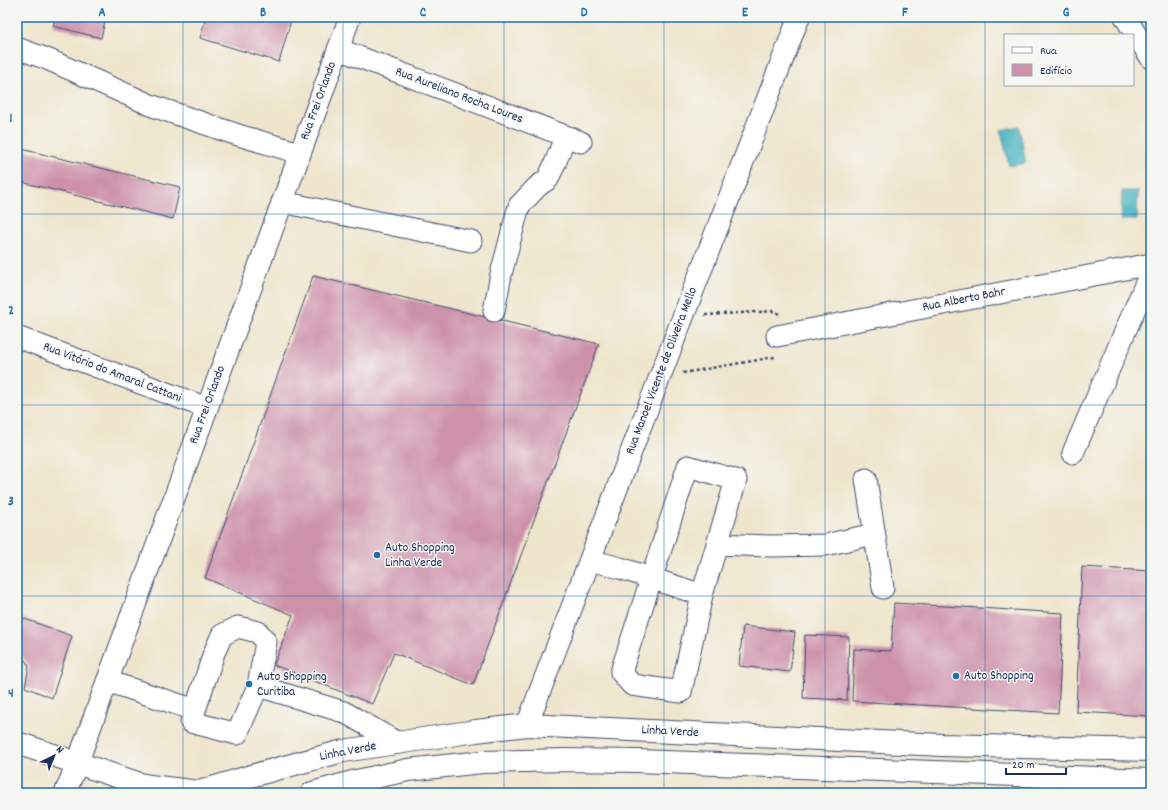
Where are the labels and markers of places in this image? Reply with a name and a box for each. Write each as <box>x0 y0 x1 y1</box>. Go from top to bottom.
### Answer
place label: Auto Shopping Linha Verde <box>385 539 455 573</box>
marker: Auto Shopping Linha Verde <box>372 550 382 560</box>
place label: Auto Shopping <box>964 667 1034 686</box>
place label: Auto Shopping Curitiba <box>257 668 327 702</box>
marker: Auto Shopping <box>951 671 961 681</box>
marker: Auto Shopping Curitiba <box>244 679 254 689</box>

